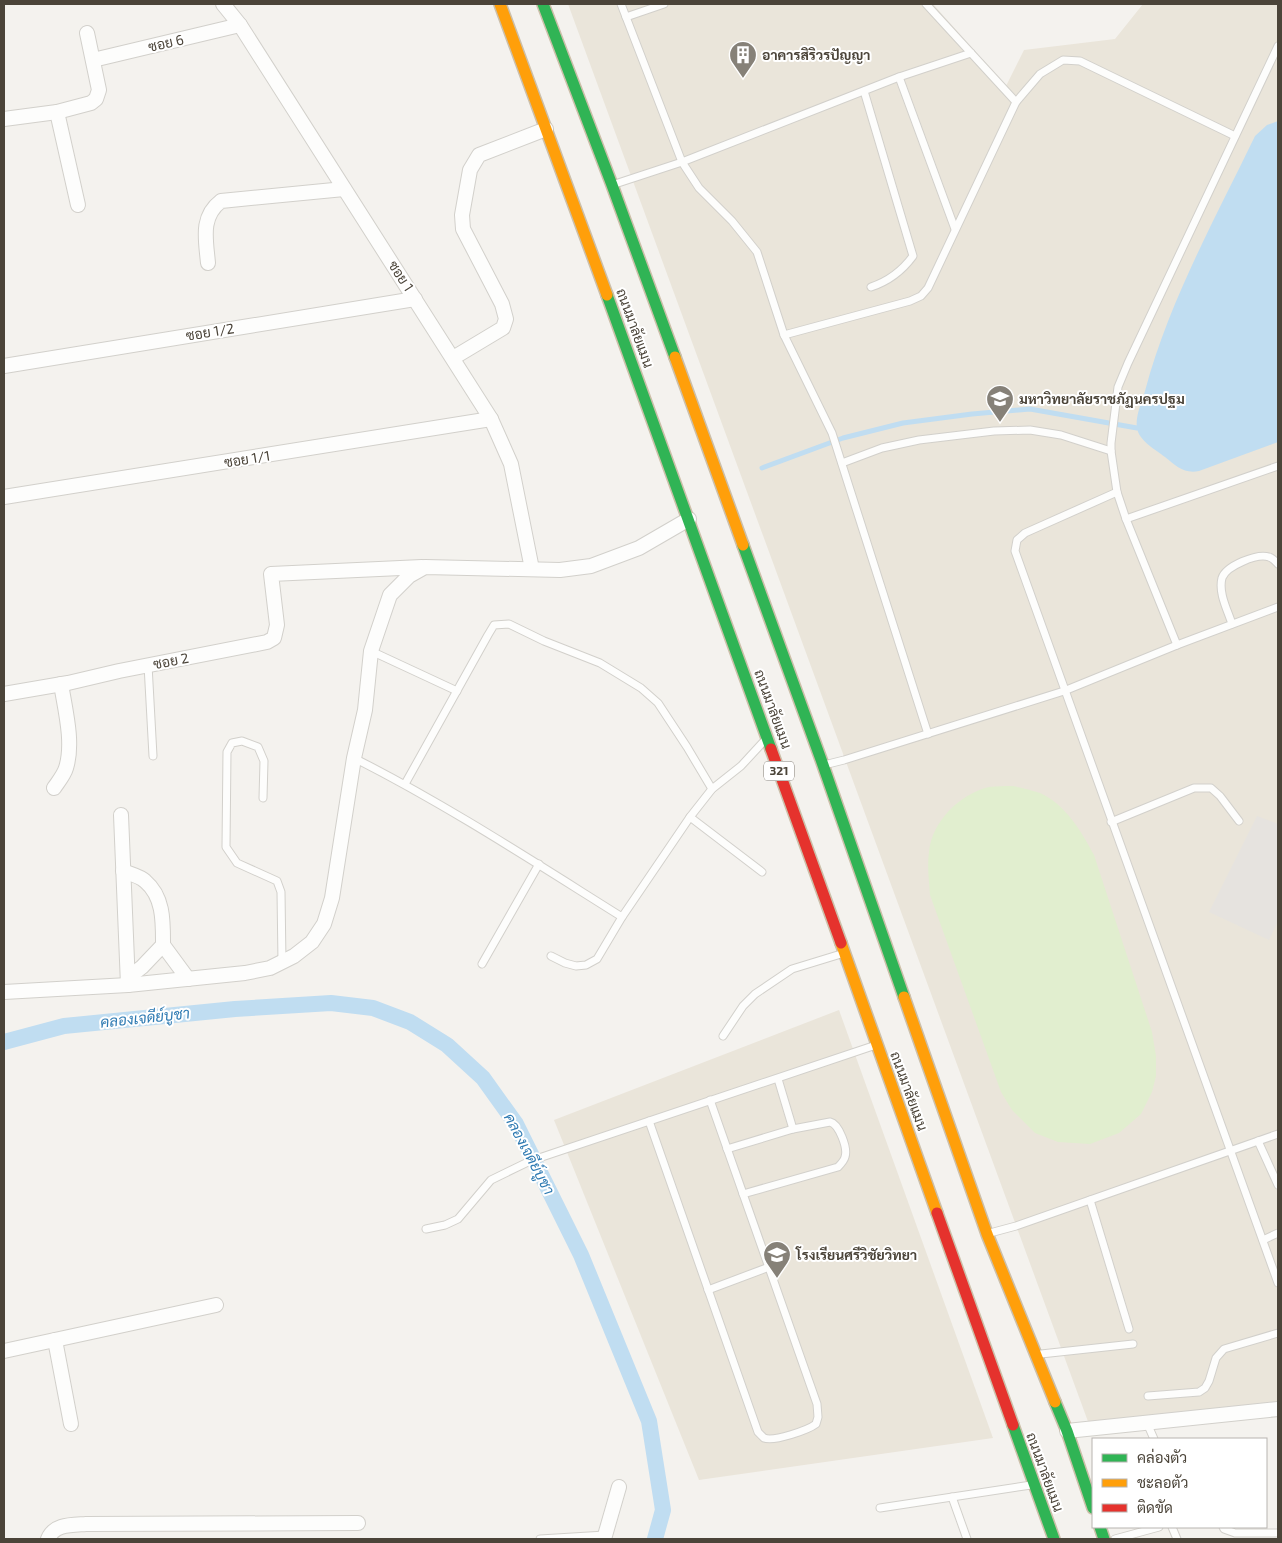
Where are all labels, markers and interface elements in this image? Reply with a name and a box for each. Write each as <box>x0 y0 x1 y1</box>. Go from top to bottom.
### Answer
street label: ซอย 6 <box>146 30 185 55</box>
building icon: อาคารสิริวรปัญญา <box>728 40 758 79</box>
place label: อาคารสิริวรปัญญา <box>762 46 871 64</box>
street label: ซอย 1 <box>385 257 418 294</box>
street label: ถนนมาลัยแมน <box>613 286 658 370</box>
street label: ซอย 1/2 <box>185 319 235 344</box>
school or university icon: มหาวิทยาลัยราชภัฏนครปฐม <box>985 384 1015 423</box>
place label: มหาวิทยาลัยราชภัฏนครปฐม <box>1019 390 1185 409</box>
street label: ซอย 1/1 <box>223 446 271 471</box>
street label: ซอย 2 <box>152 649 190 672</box>
street label: ถนนมาลัยแมน <box>751 667 796 751</box>
road number: 321 <box>764 761 794 780</box>
water label: คลองเจดีย์บูชา <box>99 1003 191 1033</box>
street label: ถนนมาลัยแมน <box>887 1049 932 1133</box>
water label: คลองเจดีย์บูชา <box>499 1110 559 1198</box>
school or university icon: โรงเรียนศรีวิชัยวิทยา <box>762 1240 792 1279</box>
place label: โรงเรียนศรีวิชัยวิทยา <box>795 1246 917 1263</box>
street label: ถนนมาลัยแมน <box>1023 1430 1068 1514</box>
legend <box>1092 1438 1267 1528</box>
text: คล่องตัว <box>1137 1448 1187 1466</box>
text: ชะลอตัว <box>1137 1473 1188 1491</box>
text: ติดขัด <box>1137 1498 1173 1516</box>

